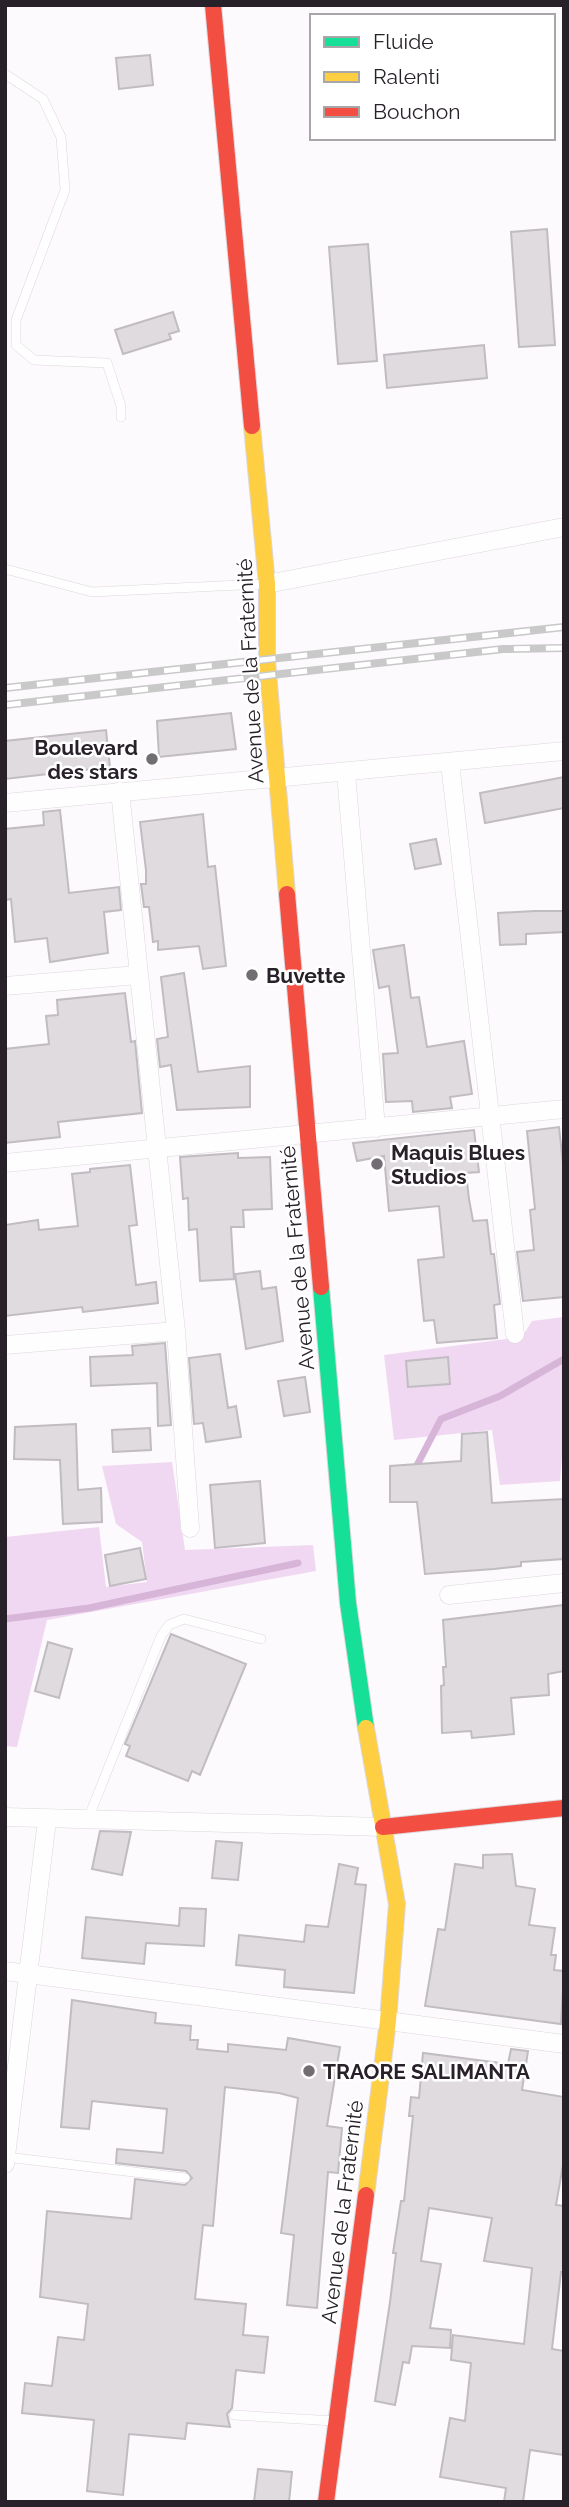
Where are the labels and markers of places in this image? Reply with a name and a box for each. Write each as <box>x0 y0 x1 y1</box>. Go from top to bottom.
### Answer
place label: Boulevard des stars <box>34 735 138 784</box>
marker: Boulevard des stars <box>144 751 160 767</box>
place label: Buvette <box>266 963 346 988</box>
marker: Buvette <box>244 967 260 983</box>
place label: Maquis Blues Studios <box>391 1140 525 1189</box>
marker: Maquis Blues Studios <box>369 1156 385 1172</box>
place label: TRAORE SALIMANTA <box>323 2059 531 2084</box>
marker: TRAORE SALIMANTA <box>301 2063 317 2079</box>

